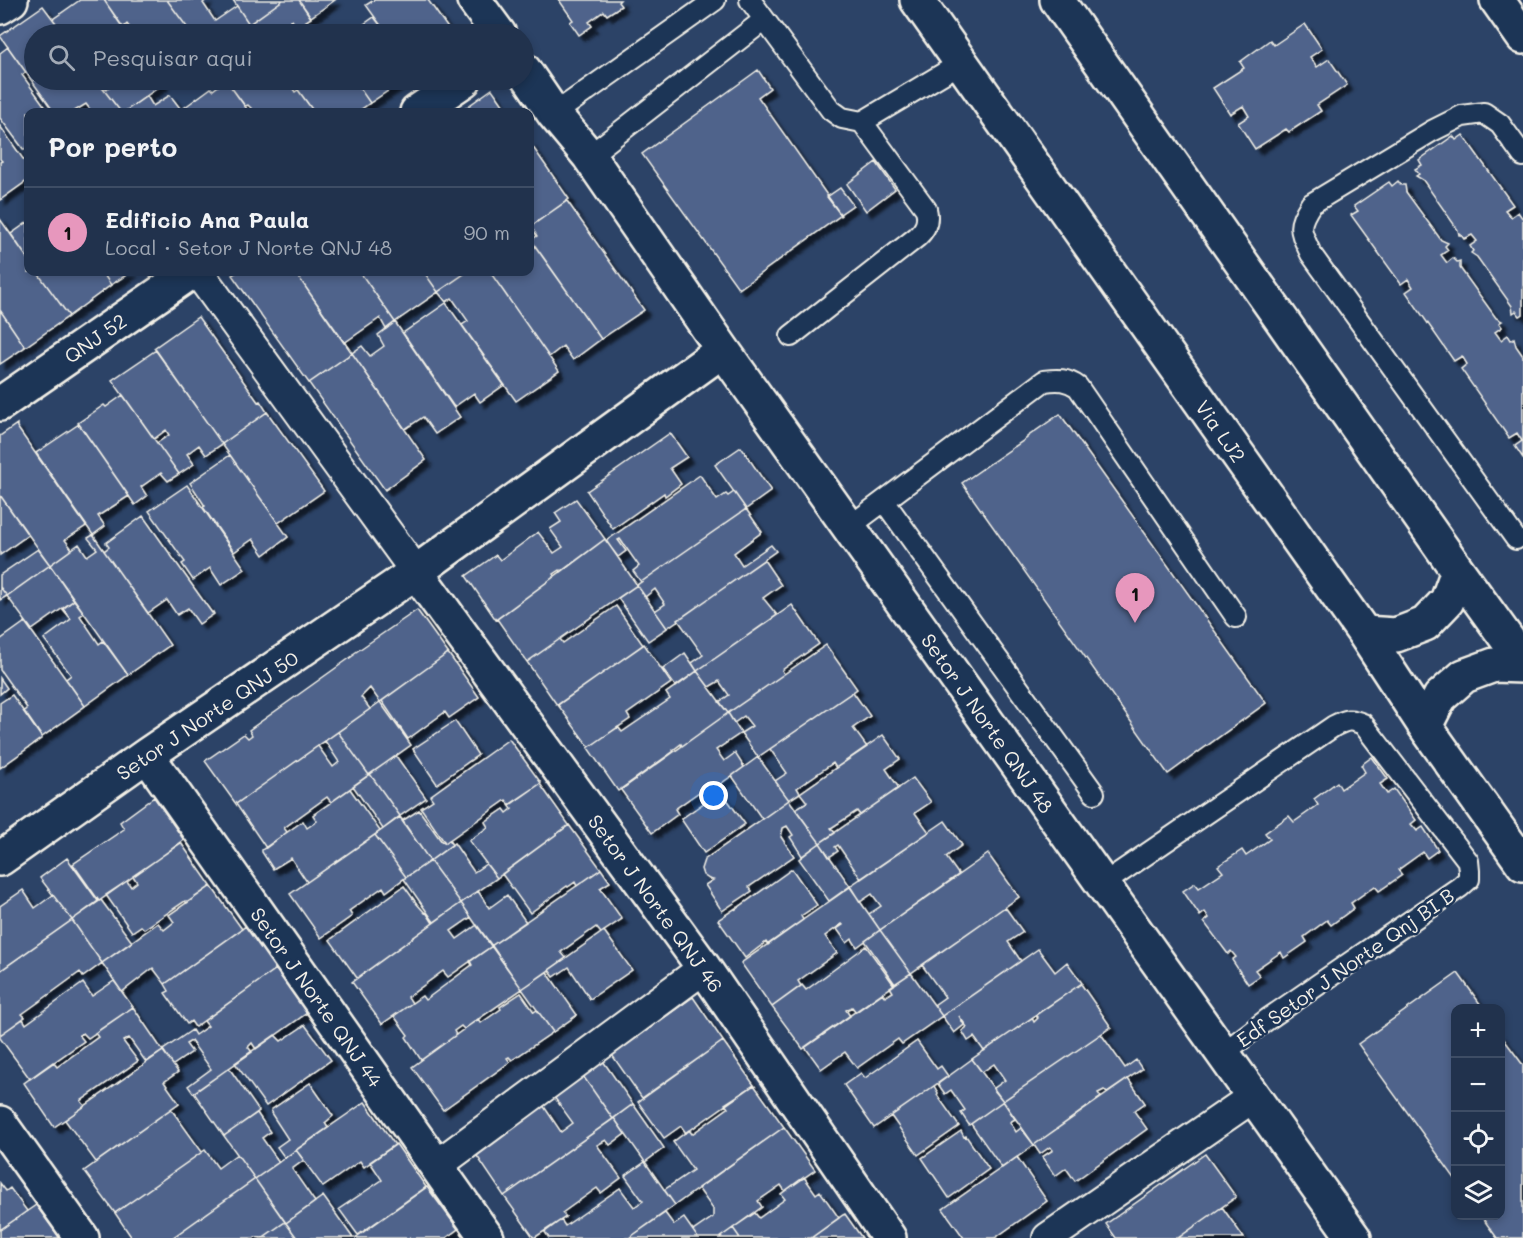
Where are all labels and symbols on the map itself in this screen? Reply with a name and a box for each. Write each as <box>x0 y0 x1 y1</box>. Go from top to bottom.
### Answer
street label: QNJ 52 <box>59 307 131 369</box>
street label: Via LJ2 <box>1190 395 1252 467</box>
pin: 1 <box>1116 574 1154 623</box>
street label: Setor J Norte QNJ 48 <box>916 628 1060 818</box>
street label: Setor J Norte QNJ 50 <box>111 644 303 786</box>
your location <box>699 781 728 810</box>
street label: Setor J Norte QNJ 46 <box>583 809 729 997</box>
street label: Edf Setor J Norte Qnj BI B <box>1231 882 1459 1052</box>
street label: Setor J Norte QNJ 44 <box>245 902 389 1092</box>

